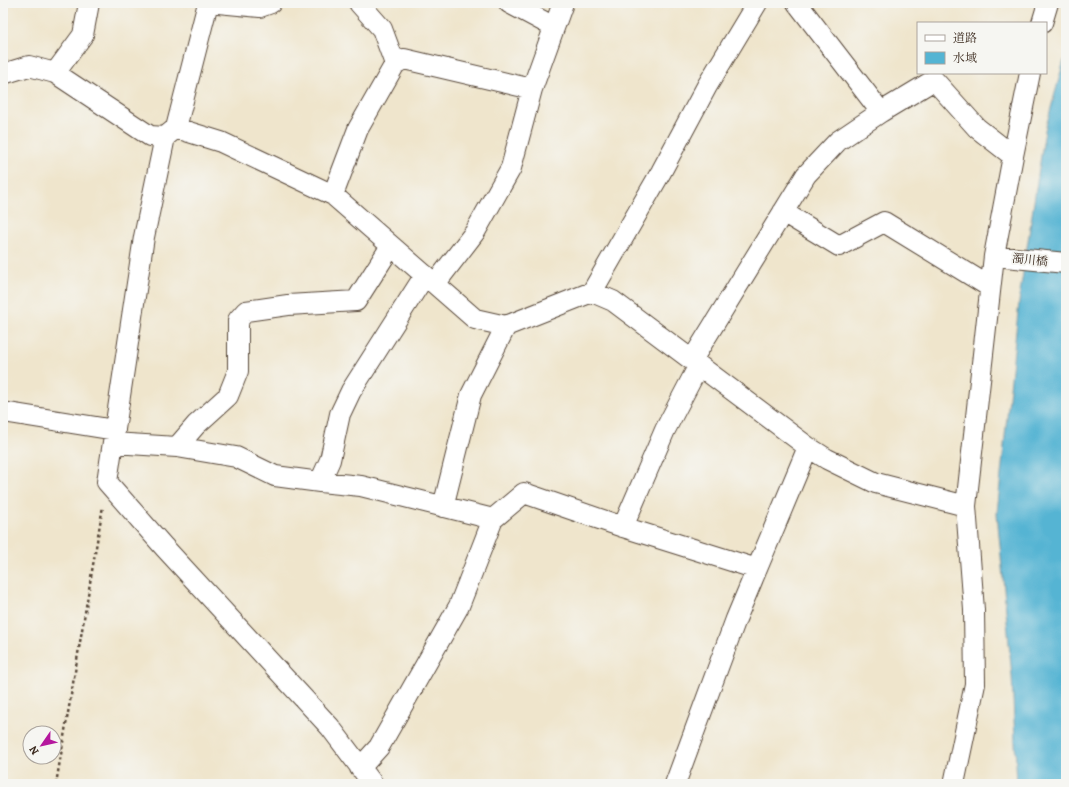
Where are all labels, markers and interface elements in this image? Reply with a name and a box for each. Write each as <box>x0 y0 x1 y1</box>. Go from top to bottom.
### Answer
legend <box>917 22 1047 74</box>
text: 道路 <box>953 30 977 46</box>
text: 水域 <box>953 50 977 66</box>
street label: 濁川橋 <box>1011 250 1049 270</box>
north arrow <box>22 725 62 765</box>
text: N <box>26 743 43 758</box>

